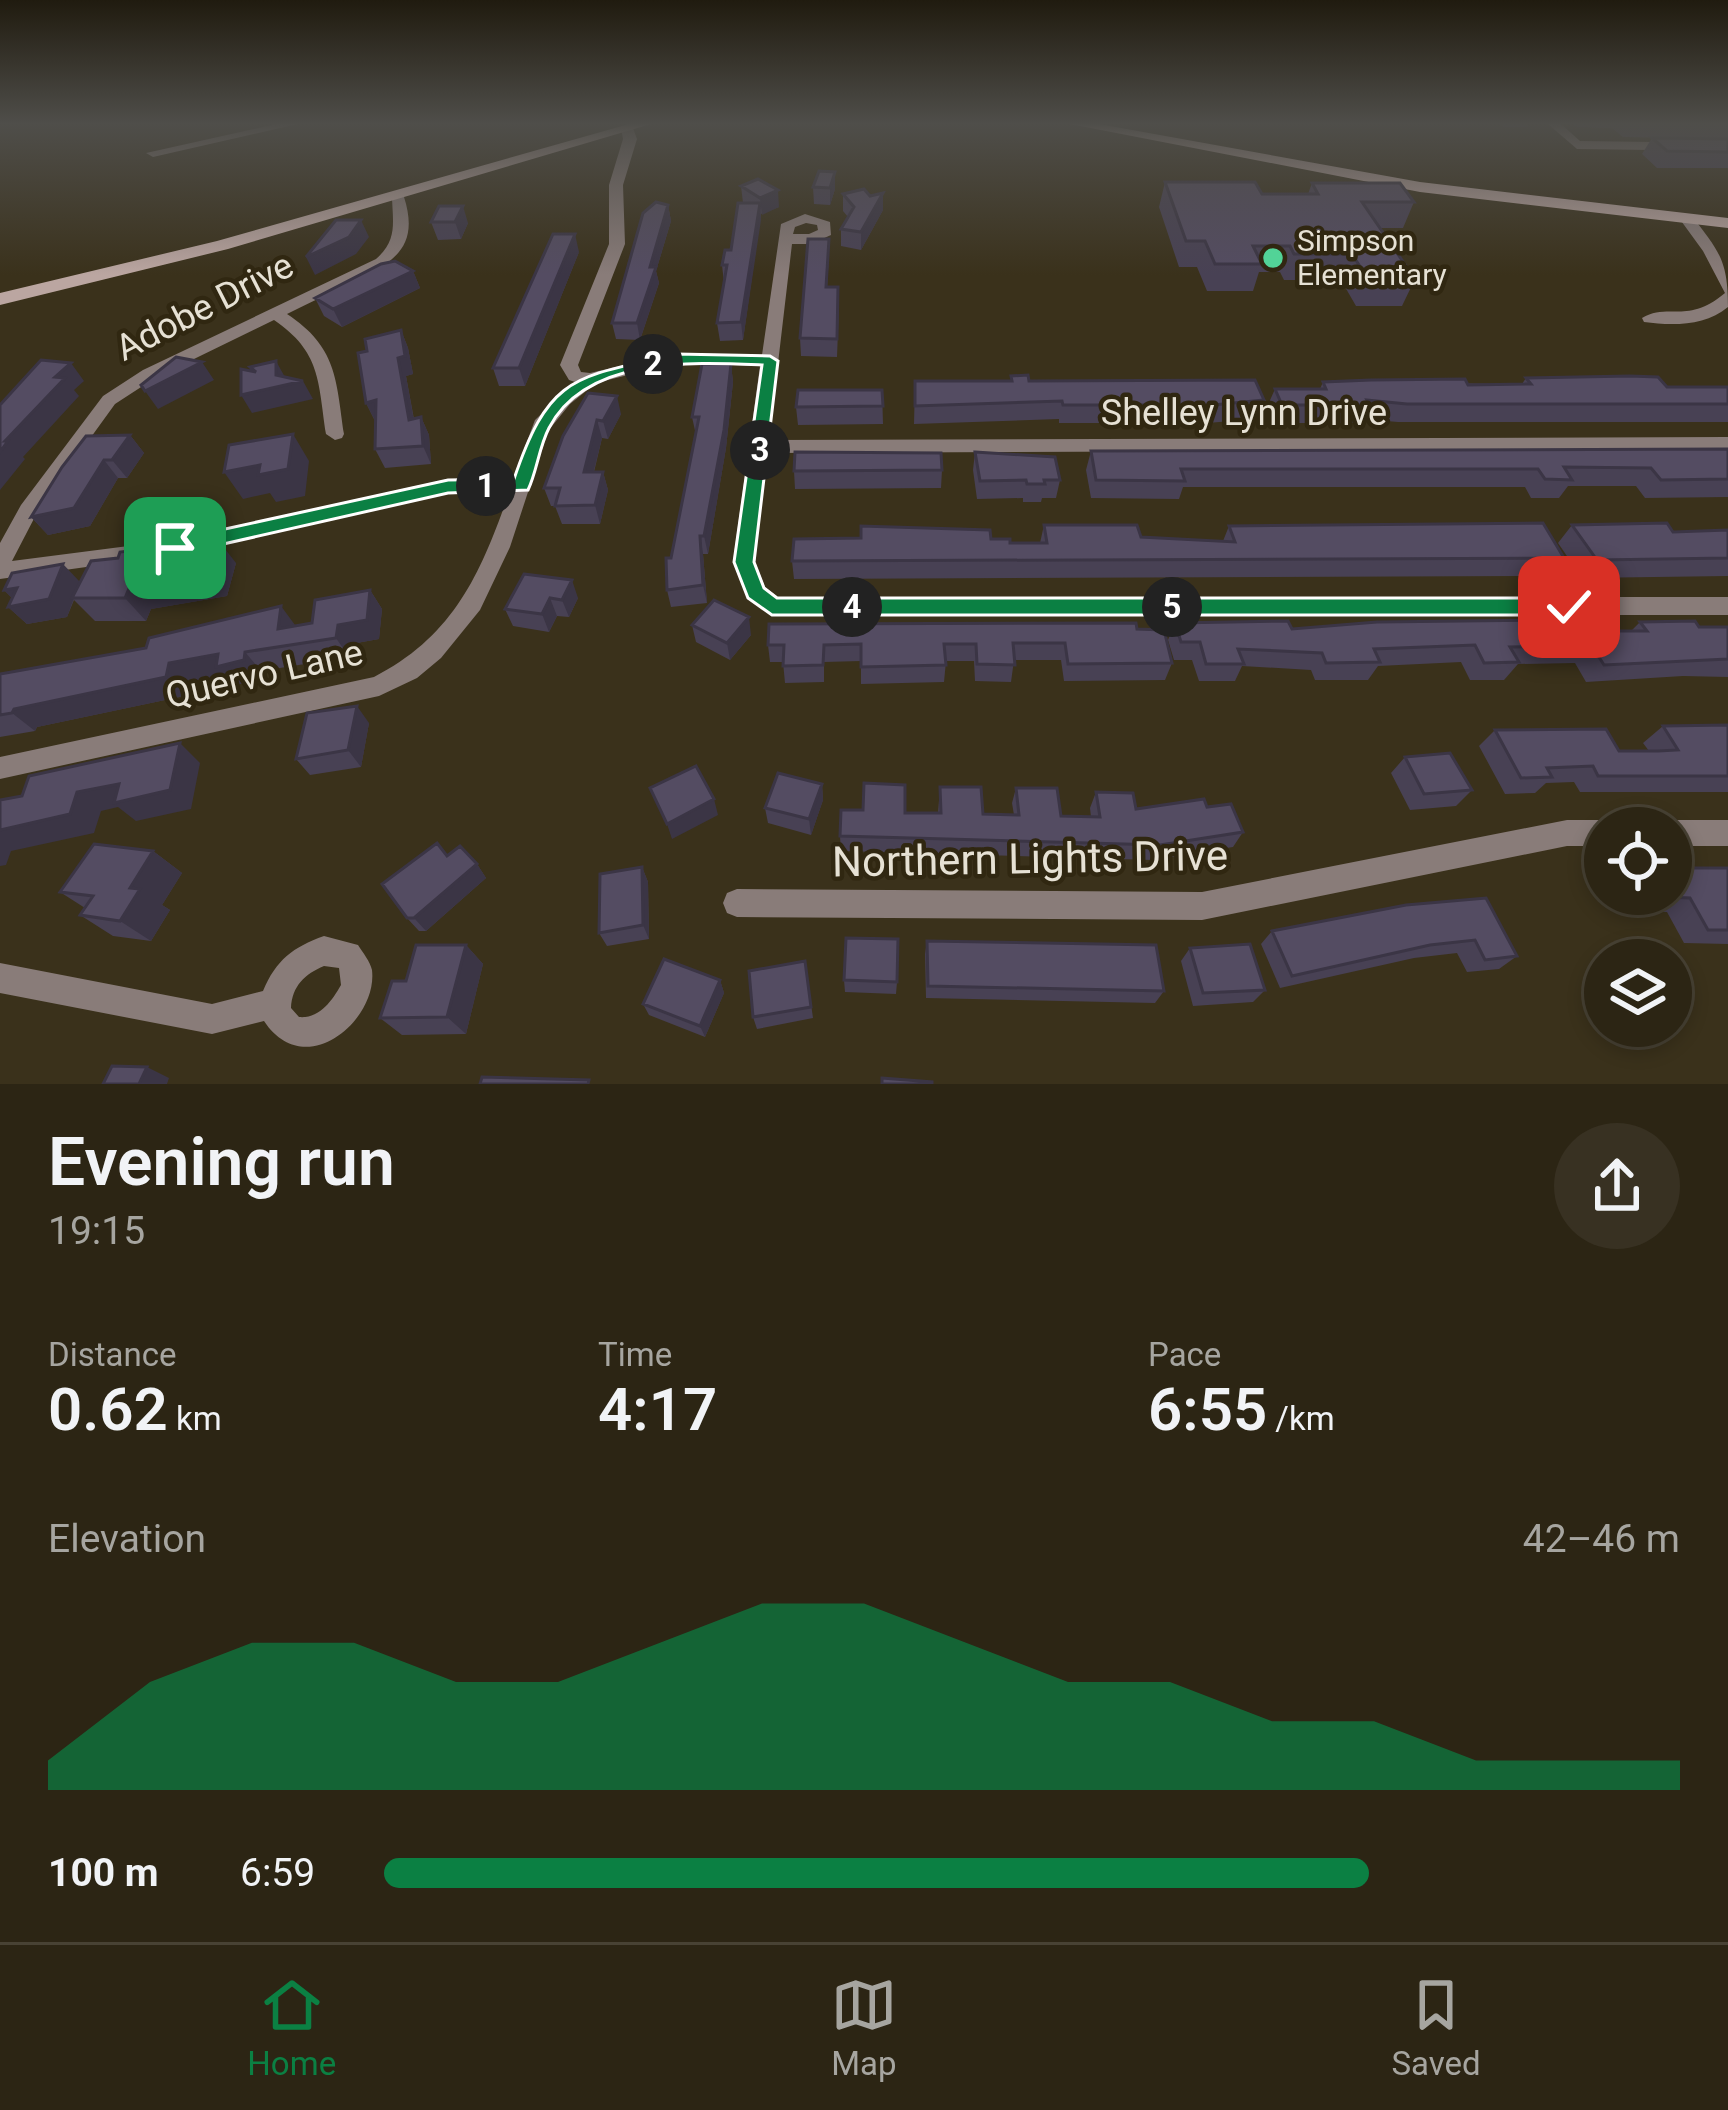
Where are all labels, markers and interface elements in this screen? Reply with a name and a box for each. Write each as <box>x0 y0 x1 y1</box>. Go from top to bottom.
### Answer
place label: Simpson Elementary <box>1297 223 1447 292</box>
street label: Adobe Drive <box>109 244 300 370</box>
marker: Simpson Elementary <box>1260 245 1286 271</box>
pin: 2 <box>623 334 683 394</box>
text: 2 <box>644 344 662 383</box>
street label: Shelley Lynn Drive <box>1101 392 1387 434</box>
pin: 3 <box>730 420 790 480</box>
text: 3 <box>751 430 769 469</box>
pin: 1 <box>456 456 516 516</box>
text: 1 <box>477 466 495 505</box>
pin <box>124 497 226 599</box>
icon: arrive <box>142 515 208 581</box>
pin <box>1518 556 1620 658</box>
icon: check <box>1536 574 1602 640</box>
pin: 4 <box>822 577 882 637</box>
pin: 5 <box>1142 577 1202 637</box>
text: 4 <box>843 587 861 626</box>
text: 5 <box>1163 587 1181 626</box>
street label: Quervo Lane <box>162 631 367 717</box>
map controls <box>1584 807 1692 1047</box>
button: locate <box>1584 807 1692 915</box>
street label: Northern Lights Drive <box>832 831 1228 886</box>
button: layers <box>1584 939 1692 1047</box>
button: share <box>1554 1123 1680 1249</box>
text: Evening run <box>48 1124 395 1201</box>
text: 19:15 <box>48 1208 145 1254</box>
text: Distance <box>48 1335 176 1374</box>
text: Time <box>598 1335 672 1374</box>
text: Pace <box>1148 1335 1221 1374</box>
text: 0.62 <box>48 1374 168 1445</box>
text: 4:17 <box>598 1374 717 1445</box>
text: 6:55 <box>1148 1374 1267 1445</box>
text: km <box>168 1399 222 1438</box>
text: /km <box>1267 1399 1335 1438</box>
text: Elevation <box>48 1516 206 1562</box>
text: 42–46 m <box>1523 1516 1680 1562</box>
text: 100 m <box>48 1850 159 1896</box>
text: 6:59 <box>240 1850 315 1896</box>
tab: Home <box>247 1972 336 2083</box>
tab: Map <box>831 1972 897 2083</box>
tab: Saved <box>1391 1972 1481 2083</box>

